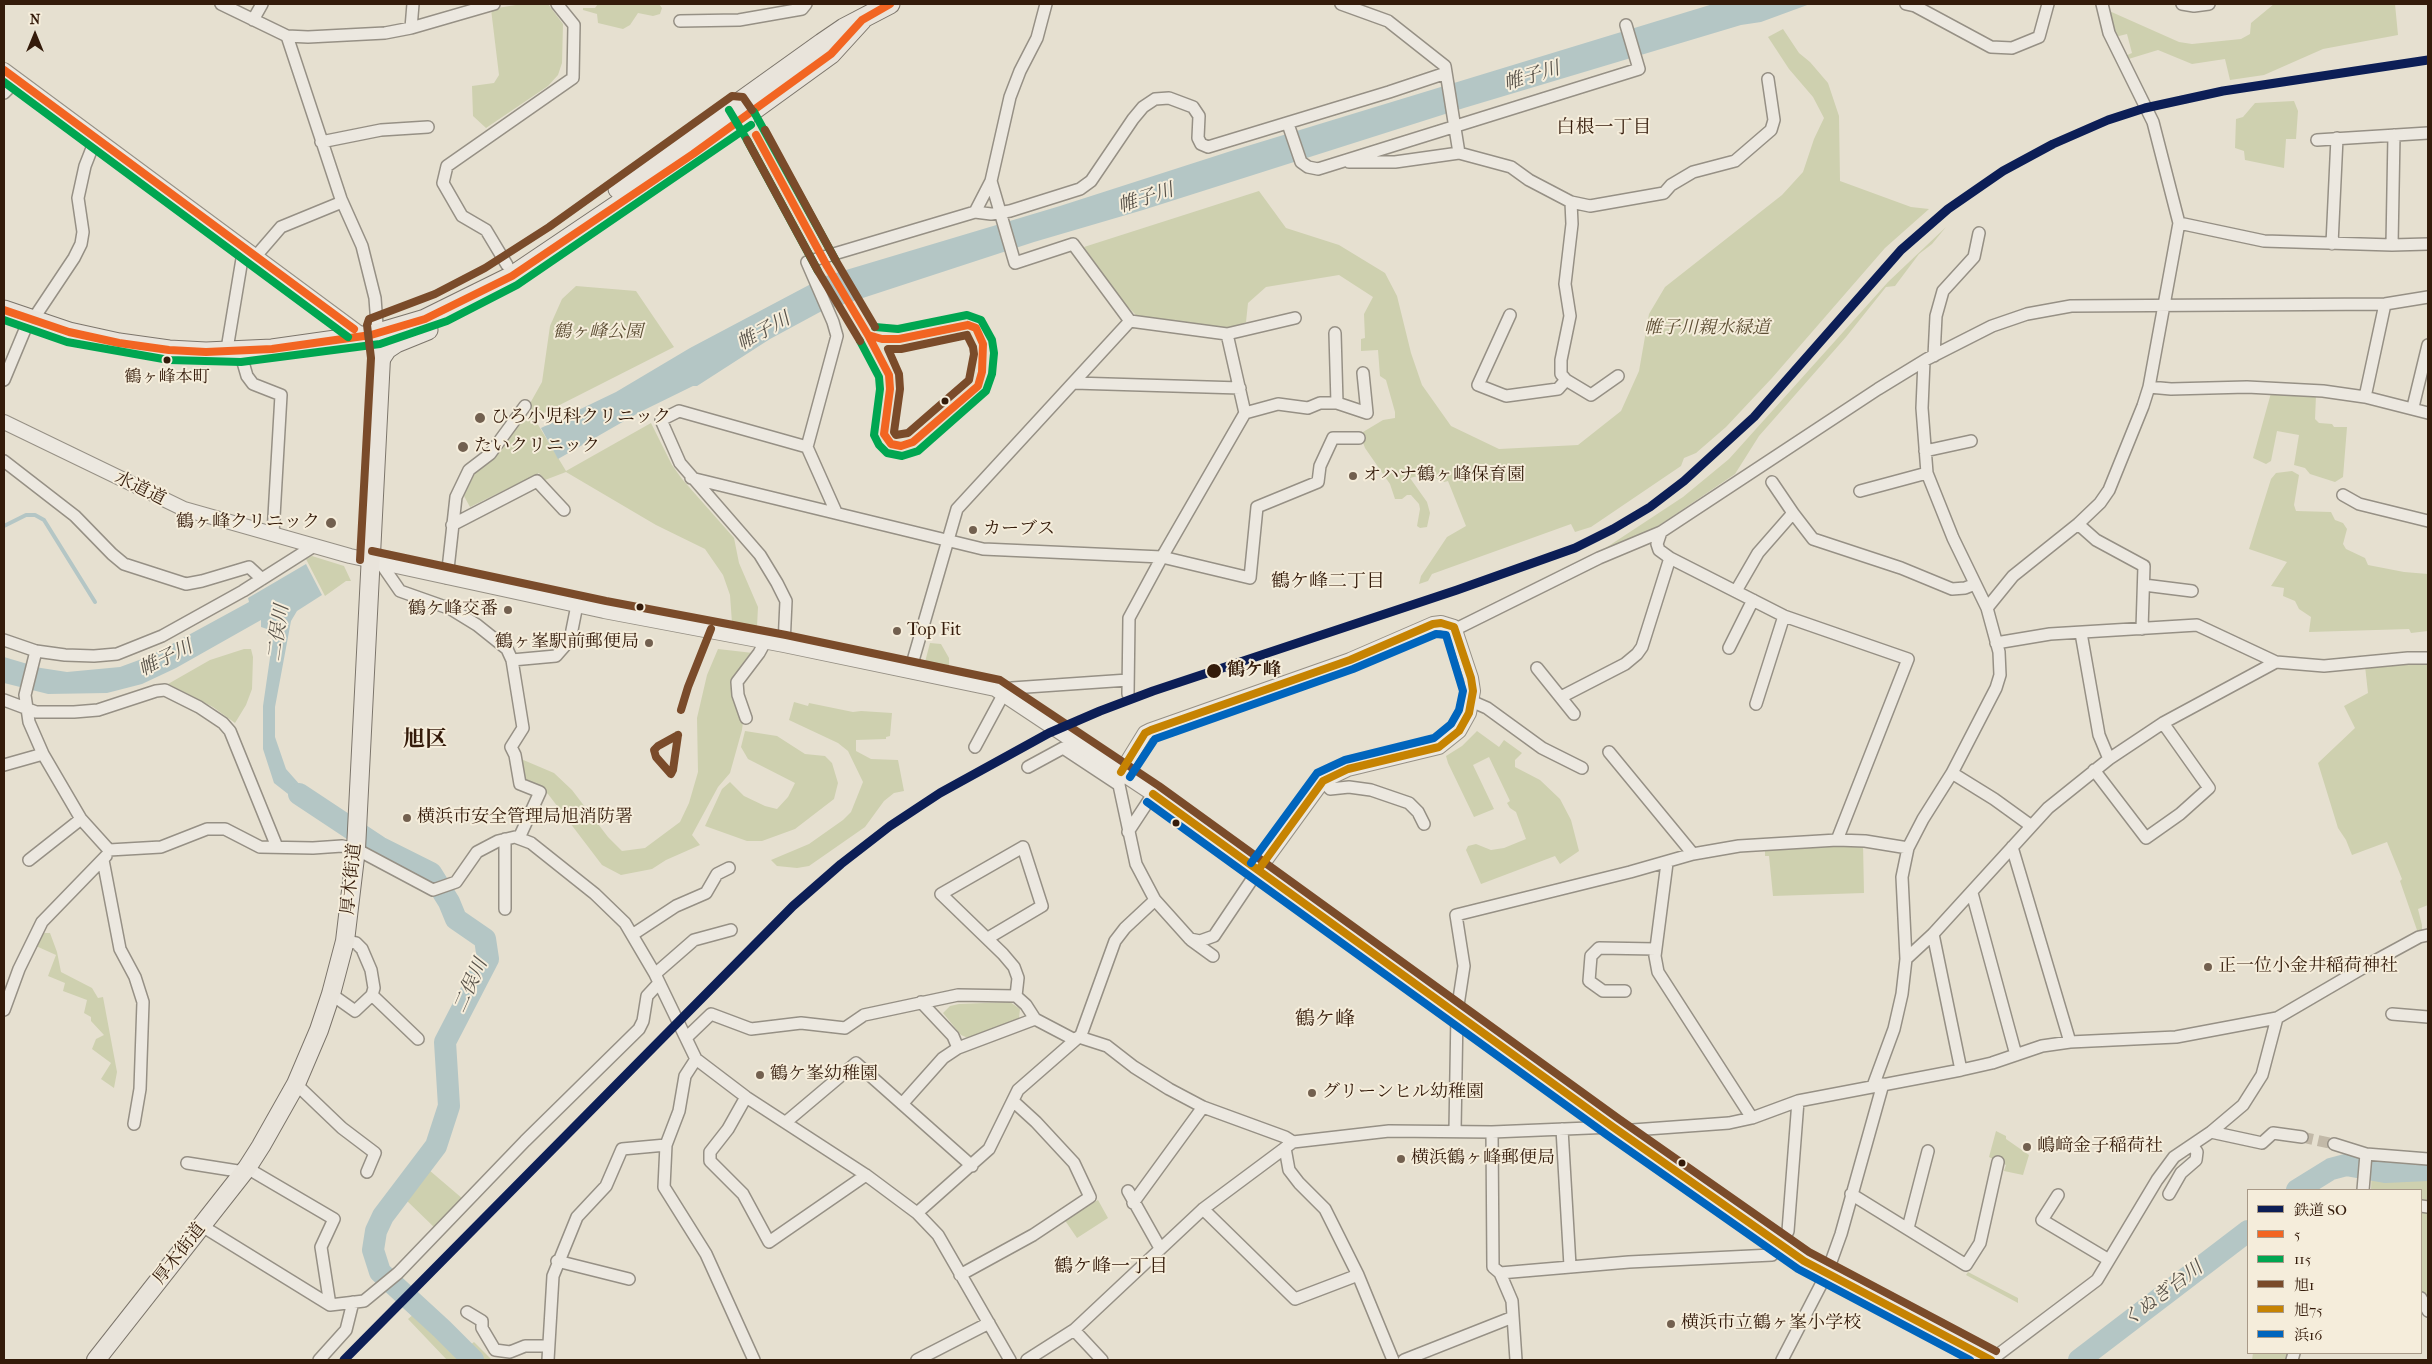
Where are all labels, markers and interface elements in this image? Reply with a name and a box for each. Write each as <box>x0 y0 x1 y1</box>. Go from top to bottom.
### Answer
north arrow <box>10 10 60 60</box>
text: N <box>30 11 40 28</box>
water label: 帷子川 <box>1501 58 1563 96</box>
district label: 白根一丁目 <box>1557 117 1651 139</box>
water label: 帷子川 <box>1115 179 1177 219</box>
water label: 帷子川 <box>734 308 794 356</box>
park label: 帷子川親水緑道 <box>1644 318 1770 340</box>
park label: 鶴ヶ峰公園 <box>553 322 643 344</box>
marker: 鶴ヶ峰本町 <box>162 355 172 365</box>
place label: 鶴ヶ峰本町 <box>125 368 209 388</box>
unlabelled marker <box>940 396 950 406</box>
place label: ひろ小児科クリニック <box>491 407 671 429</box>
marker: ひろ小児科クリニック <box>473 411 487 425</box>
place label: たいクリニック <box>474 436 600 458</box>
marker: たいクリニック <box>456 440 470 454</box>
place label: オハナ鶴ヶ峰保育園 <box>1363 465 1525 487</box>
street label: 水道道 <box>111 467 169 511</box>
marker: オハナ鶴ヶ峰保育園 <box>1347 470 1359 482</box>
place label: 鶴ヶ峰クリニック <box>176 512 320 534</box>
marker: 鶴ヶ峰クリニック <box>324 516 338 530</box>
place label: カーブス <box>983 519 1055 541</box>
marker: カーブス <box>967 524 979 536</box>
district label: 鶴ケ峰二丁目 <box>1271 571 1385 593</box>
place label: 鶴ケ峰交番 <box>408 599 498 621</box>
unlabelled marker <box>635 602 645 612</box>
water label: 二俣川 <box>264 603 294 663</box>
marker: 鶴ケ峰交番 <box>502 604 514 616</box>
place label: Top Fit <box>907 620 961 642</box>
marker: Top Fit <box>891 625 903 637</box>
place label: 鶴ヶ峯駅前郵便局 <box>495 632 639 654</box>
water label: 帷子川 <box>135 636 197 682</box>
marker: 鶴ヶ峯駅前郵便局 <box>643 637 655 649</box>
place label: 鶴ケ峰 <box>1227 660 1281 682</box>
marker: 鶴ケ峰 <box>1205 662 1223 680</box>
district label: 旭区 <box>403 728 447 754</box>
place label: 横浜市安全管理局旭消防署 <box>417 807 633 829</box>
marker: 横浜市安全管理局旭消防署 <box>401 812 413 824</box>
unlabelled marker <box>1171 818 1181 828</box>
street label: 厚木街道 <box>337 842 367 916</box>
water label: 二俣川 <box>449 955 493 1017</box>
place label: 正一位小金井稲荷神社 <box>2218 956 2398 978</box>
marker: 正一位小金井稲荷神社 <box>2202 961 2214 973</box>
district label: 鶴ケ峰 <box>1295 1008 1355 1032</box>
place label: 鶴ケ峯幼稚園 <box>770 1064 878 1086</box>
marker: 鶴ケ峯幼稚園 <box>754 1069 766 1081</box>
place label: グリーンヒル幼稚園 <box>1322 1082 1484 1104</box>
marker: グリーンヒル幼稚園 <box>1306 1087 1318 1099</box>
place label: 嶋﨑金子稲荷社 <box>2037 1136 2163 1158</box>
marker: 嶋﨑金子稲荷社 <box>2021 1141 2033 1153</box>
place label: 横浜鶴ヶ峰郵便局 <box>1411 1148 1555 1170</box>
marker: 横浜鶴ヶ峰郵便局 <box>1395 1153 1407 1165</box>
unlabelled marker <box>1677 1158 1687 1168</box>
legend <box>2247 1189 2422 1354</box>
text: 鉄道 SO <box>2294 1201 2347 1219</box>
street label: 厚木街道 <box>149 1219 211 1289</box>
text: 5 <box>2294 1225 2300 1243</box>
text: 115 <box>2294 1250 2311 1268</box>
district label: 鶴ケ峰一丁目 <box>1054 1256 1168 1278</box>
water label: くぬぎ台川 <box>2118 1257 2208 1333</box>
text: 旭1 <box>2294 1276 2314 1294</box>
text: 旭75 <box>2294 1301 2323 1319</box>
place label: 横浜市立鶴ヶ峯小学校 <box>1681 1313 1861 1335</box>
marker: 横浜市立鶴ヶ峯小学校 <box>1665 1318 1677 1330</box>
text: 浜16 <box>2294 1326 2322 1344</box>

